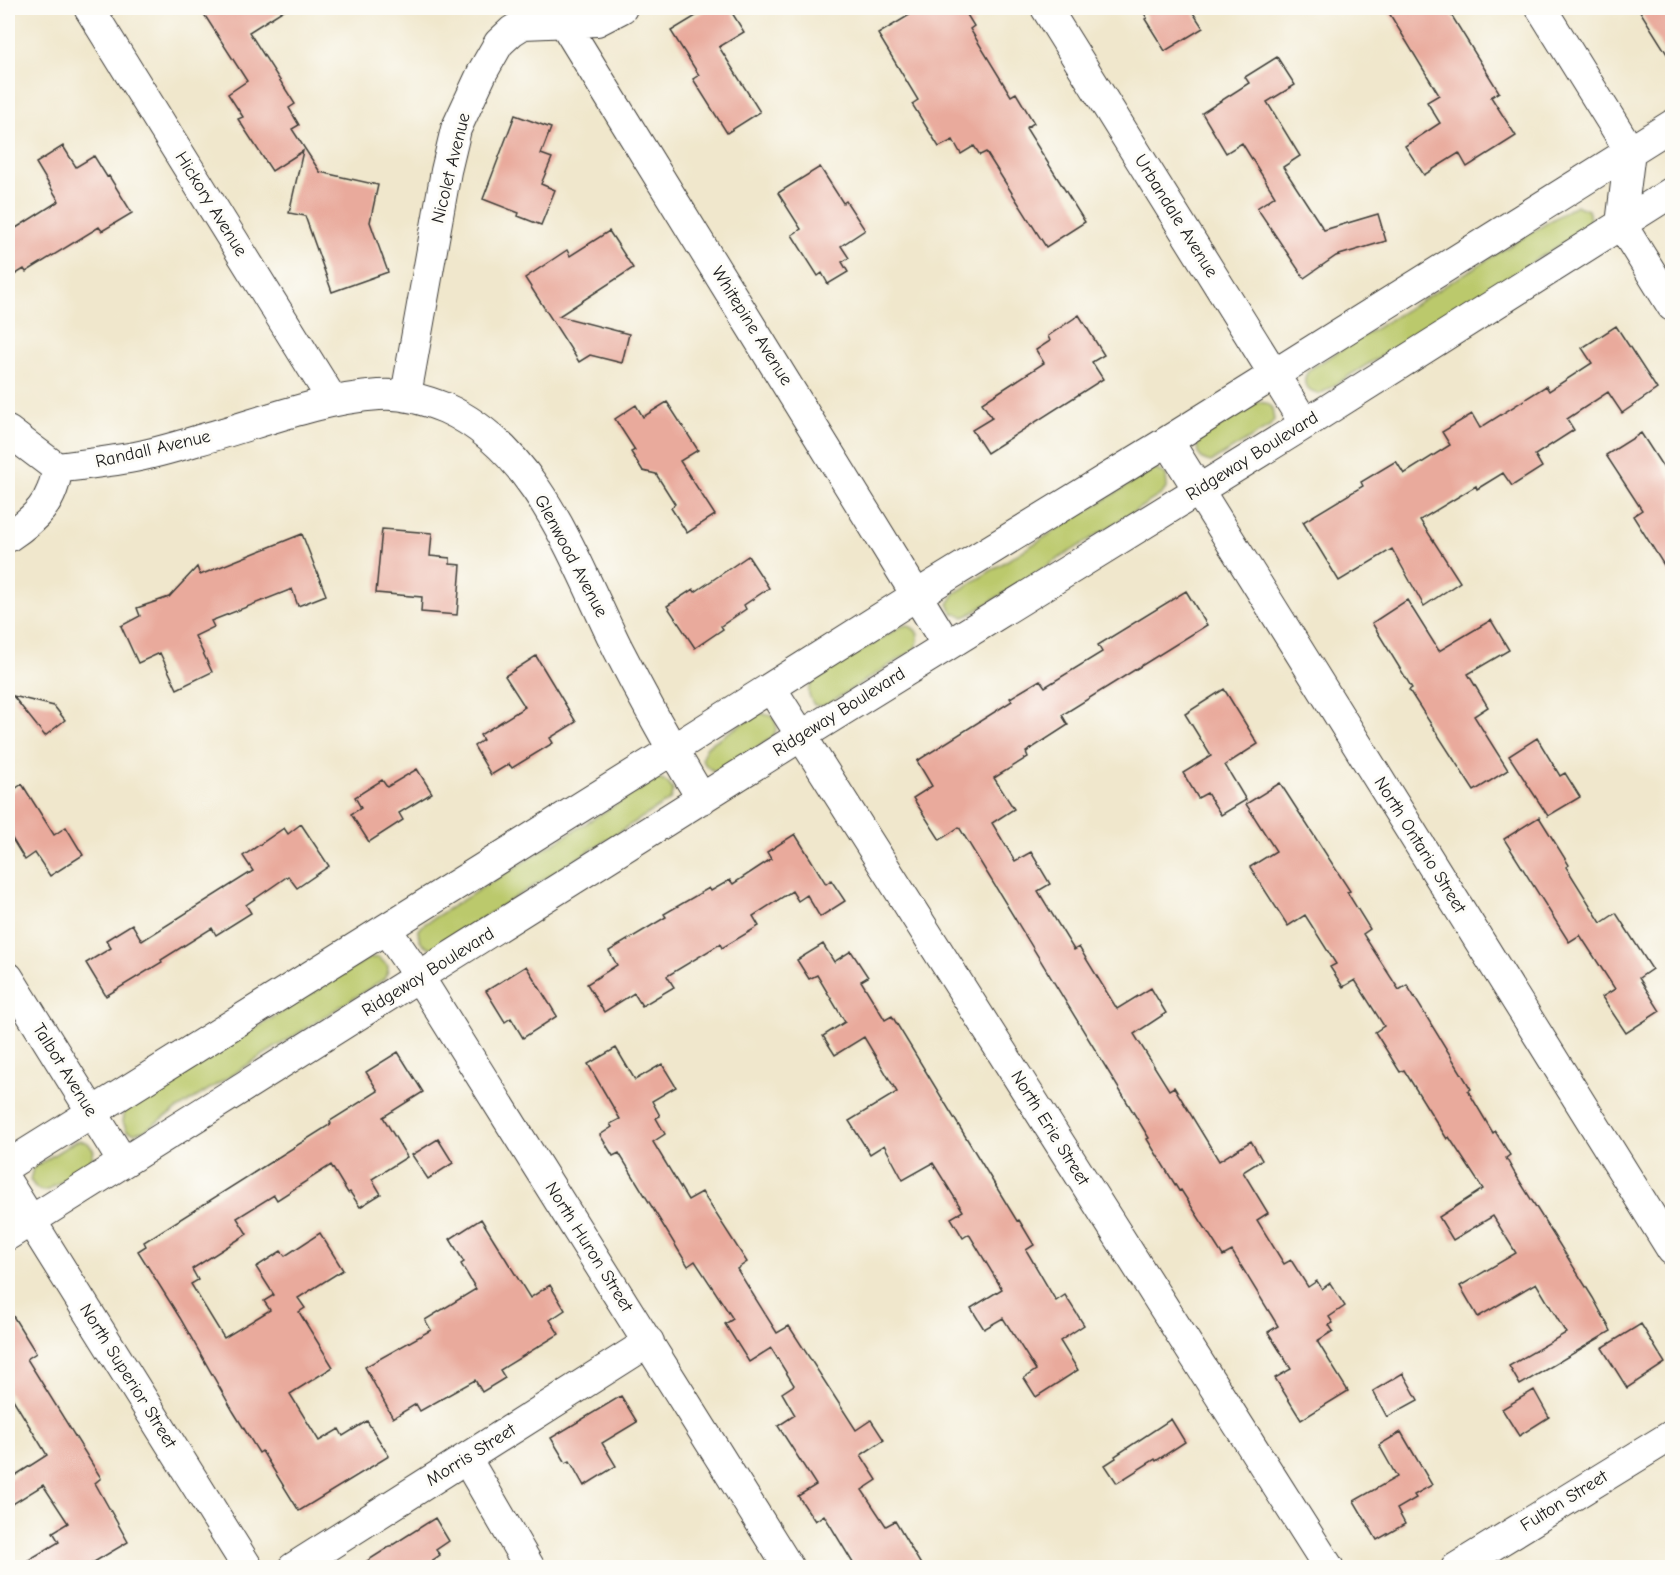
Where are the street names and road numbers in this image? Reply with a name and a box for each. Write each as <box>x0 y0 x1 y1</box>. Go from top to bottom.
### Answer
street label: Nicolet Avenue <box>427 111 475 225</box>
street label: Hickory Avenue <box>170 148 252 260</box>
street label: Urbandale Avenue <box>1130 151 1222 281</box>
street label: Whitepine Avenue <box>707 263 797 389</box>
street label: Ridgeway Boulevard <box>1182 407 1322 505</box>
street label: Randall Avenue <box>93 426 213 472</box>
street label: Glenwood Avenue <box>530 491 612 621</box>
street label: Ridgeway Boulevard <box>769 663 909 761</box>
street label: North Ontario Street <box>1370 773 1471 918</box>
street label: Ridgeway Boulevard <box>358 923 498 1021</box>
street label: Talbot Avenue <box>28 1020 102 1120</box>
street label: North Erie Street <box>1006 1067 1094 1190</box>
street label: North Huron Street <box>541 1178 638 1316</box>
street label: North Superior Street <box>75 1300 181 1453</box>
street label: Morris Street <box>422 1419 520 1491</box>
street label: Fulton Street <box>1517 1465 1612 1536</box>

